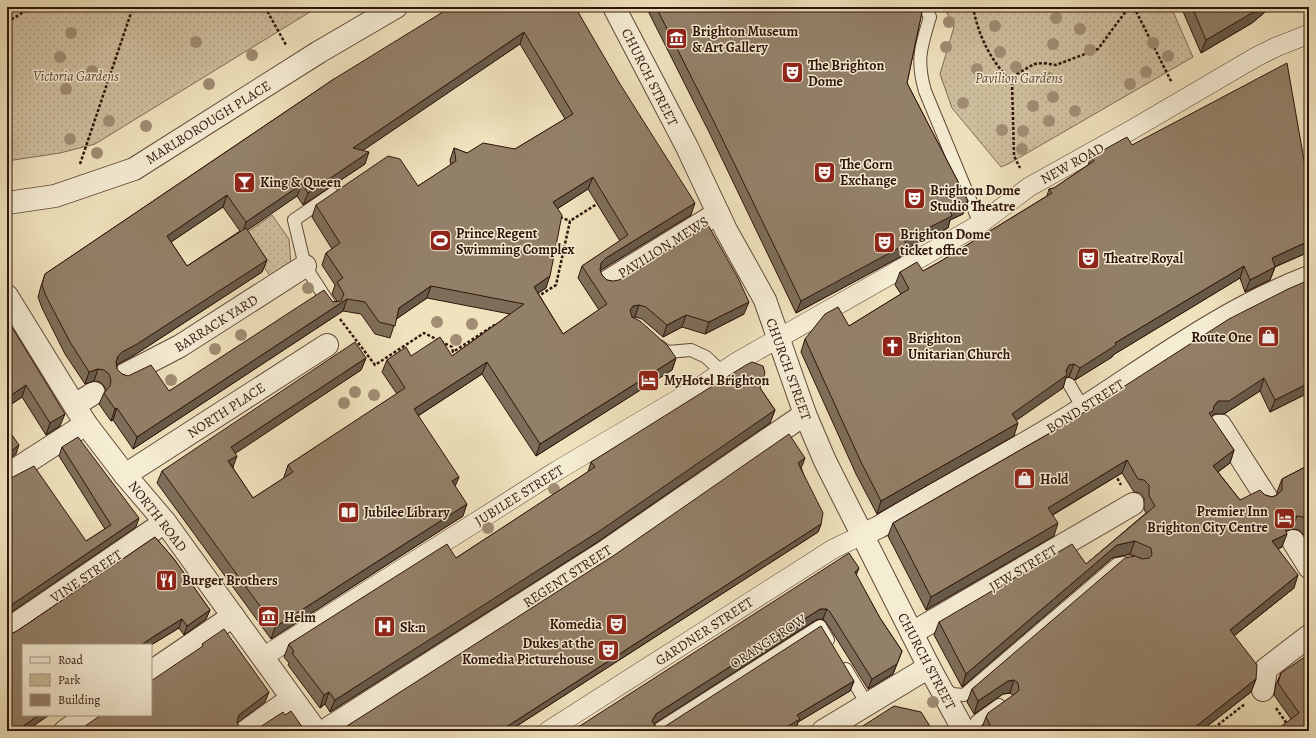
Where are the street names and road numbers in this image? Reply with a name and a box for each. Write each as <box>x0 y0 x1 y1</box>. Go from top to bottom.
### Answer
street label: CHURCH STREET <box>617 25 683 130</box>
street label: MARLBOROUGH PLACE <box>142 76 274 169</box>
street label: NEW ROAD <box>1037 138 1108 189</box>
street label: PAVILION MEWS <box>614 212 712 283</box>
street label: BARRACK YARD <box>171 290 262 357</box>
street label: CHURCH STREET <box>761 316 816 423</box>
street label: BOND STREET <box>1043 375 1128 438</box>
street label: NORTH PLACE <box>184 378 269 443</box>
street label: JUBILEE STREET <box>471 460 568 530</box>
street label: NORTH ROAD <box>124 477 191 556</box>
street label: REGENT STREET <box>519 540 616 612</box>
street label: JEW STREET <box>986 540 1061 596</box>
street label: VINE STREET <box>46 545 126 608</box>
street label: GARDNER STREET <box>652 592 757 670</box>
street label: ORANGE ROW <box>726 609 811 673</box>
street label: CHURCH STREET <box>893 609 960 713</box>

